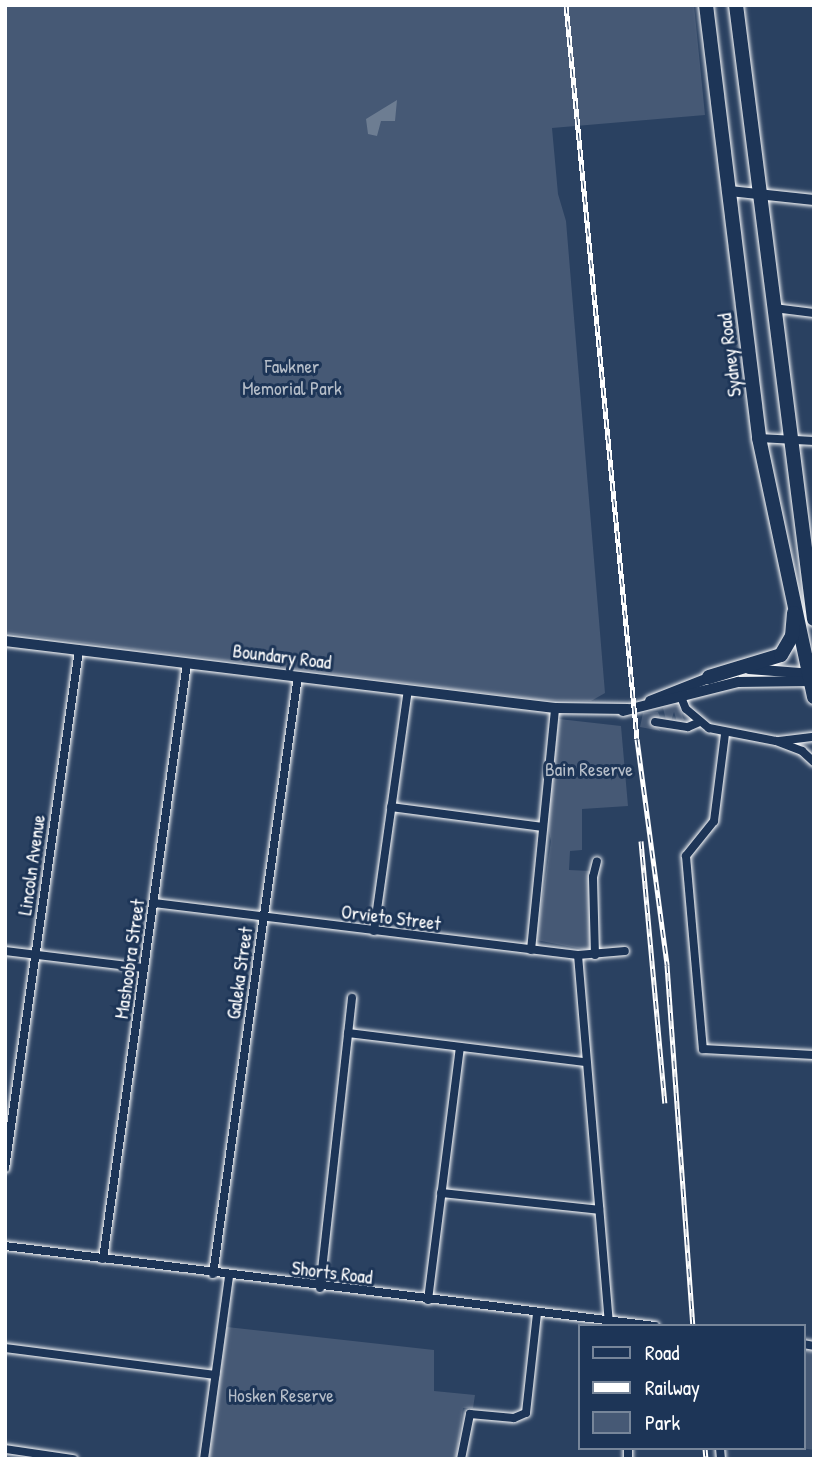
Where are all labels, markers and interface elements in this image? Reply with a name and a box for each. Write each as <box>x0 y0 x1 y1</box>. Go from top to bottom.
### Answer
street label: Sydney Road <box>714 312 746 398</box>
park label: Fawkner Memorial Park <box>242 356 342 400</box>
street label: Boundary Road <box>231 640 333 674</box>
park label: Bain Reserve <box>545 759 633 781</box>
street label: Lincoln Avenue <box>14 813 50 917</box>
street label: Mashoobra Street <box>110 898 150 1020</box>
street label: Orvieto Street <box>340 901 442 935</box>
street label: Galeka Street <box>222 925 258 1021</box>
street label: Shorts Road <box>290 1257 374 1289</box>
legend <box>578 1324 805 1450</box>
text: Road <box>645 1338 679 1367</box>
text: Railway <box>645 1373 700 1402</box>
park label: Hosken Reserve <box>228 1385 334 1407</box>
text: Park <box>645 1408 680 1437</box>

